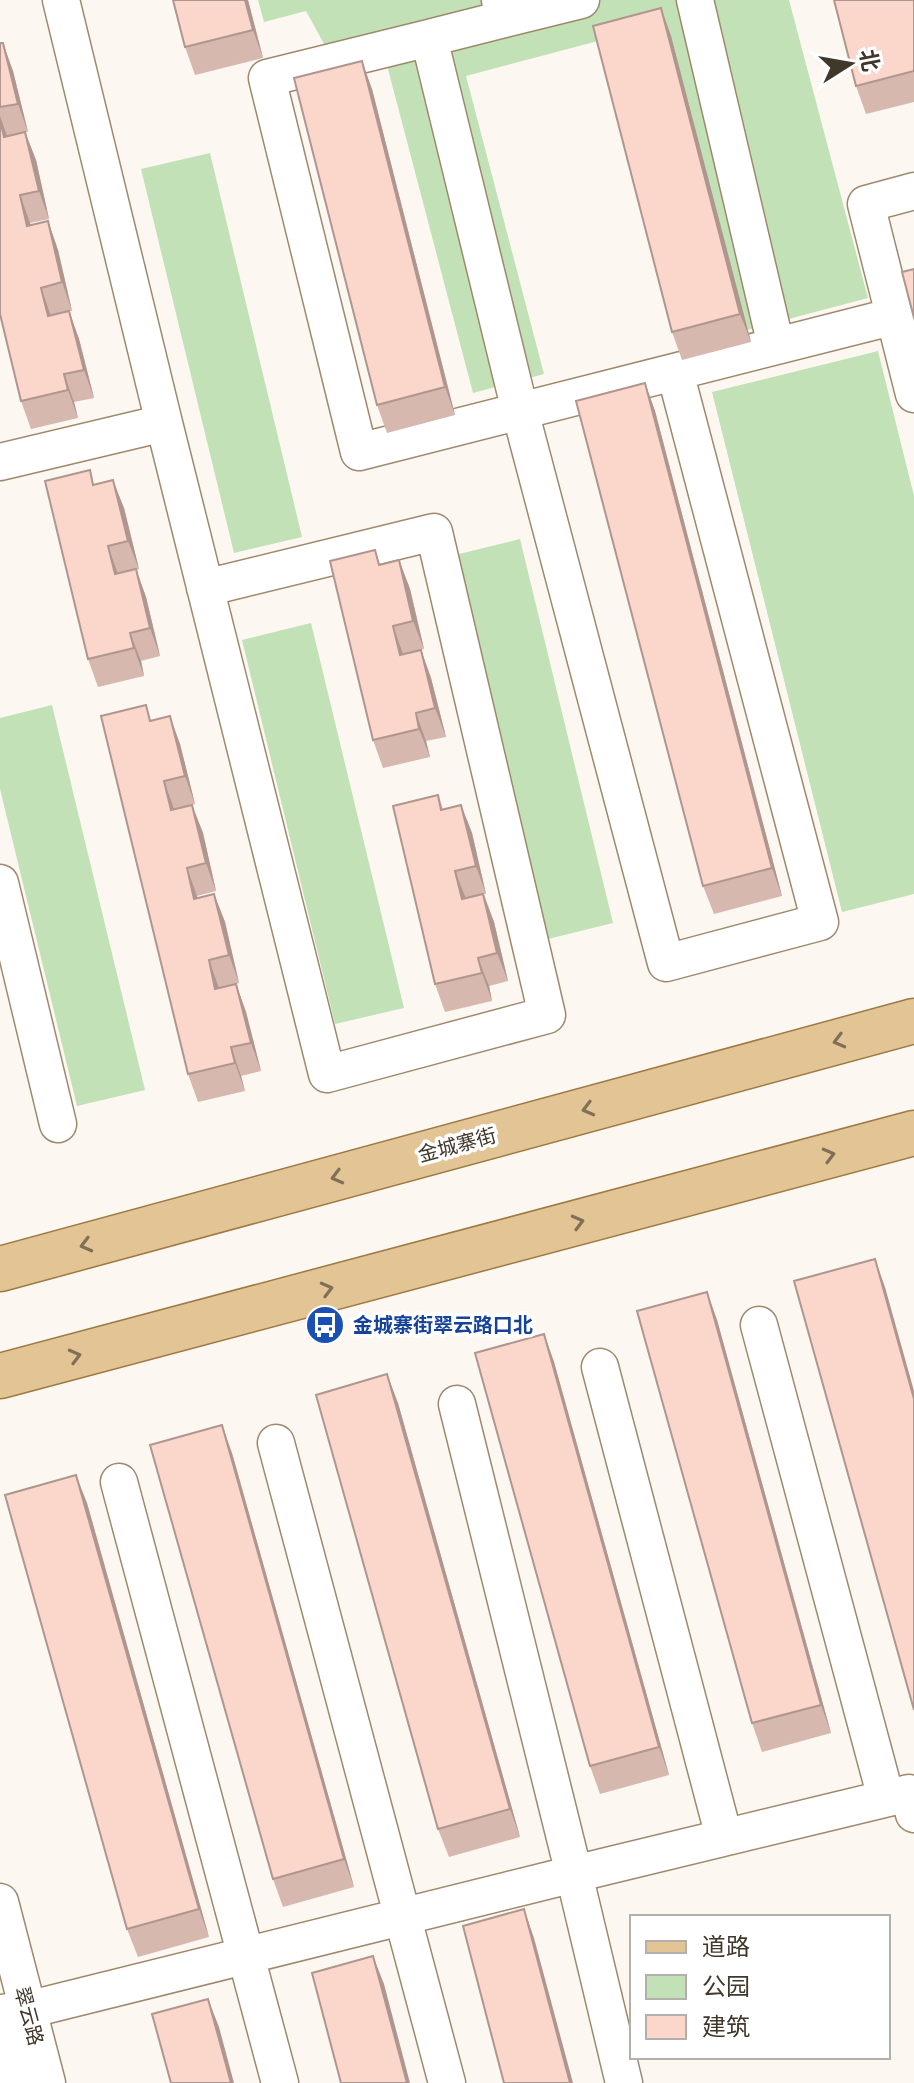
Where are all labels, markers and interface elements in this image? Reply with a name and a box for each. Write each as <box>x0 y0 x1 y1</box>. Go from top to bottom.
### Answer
north arrow <box>810 24 890 104</box>
text: 北 <box>853 47 886 74</box>
one-way arrow <box>832 1032 846 1049</box>
one-way arrow <box>581 1100 595 1117</box>
street label: 金城寨街 <box>415 1121 499 1168</box>
one-way arrow <box>822 1148 836 1165</box>
one-way arrow <box>330 1168 344 1185</box>
one-way arrow <box>570 1215 584 1232</box>
one-way arrow <box>79 1236 93 1253</box>
one-way arrow <box>319 1282 333 1299</box>
bus stop icon: 金城寨街翠云路口北 <box>304 1304 346 1346</box>
place label: 金城寨街翠云路口北 <box>353 1311 533 1338</box>
one-way arrow <box>68 1349 82 1366</box>
legend <box>630 1915 890 2059</box>
text: 道路 <box>702 1929 750 1962</box>
text: 公园 <box>702 1969 750 2002</box>
street label: 翠云路 <box>9 1983 50 2048</box>
text: 建筑 <box>702 2009 750 2042</box>

